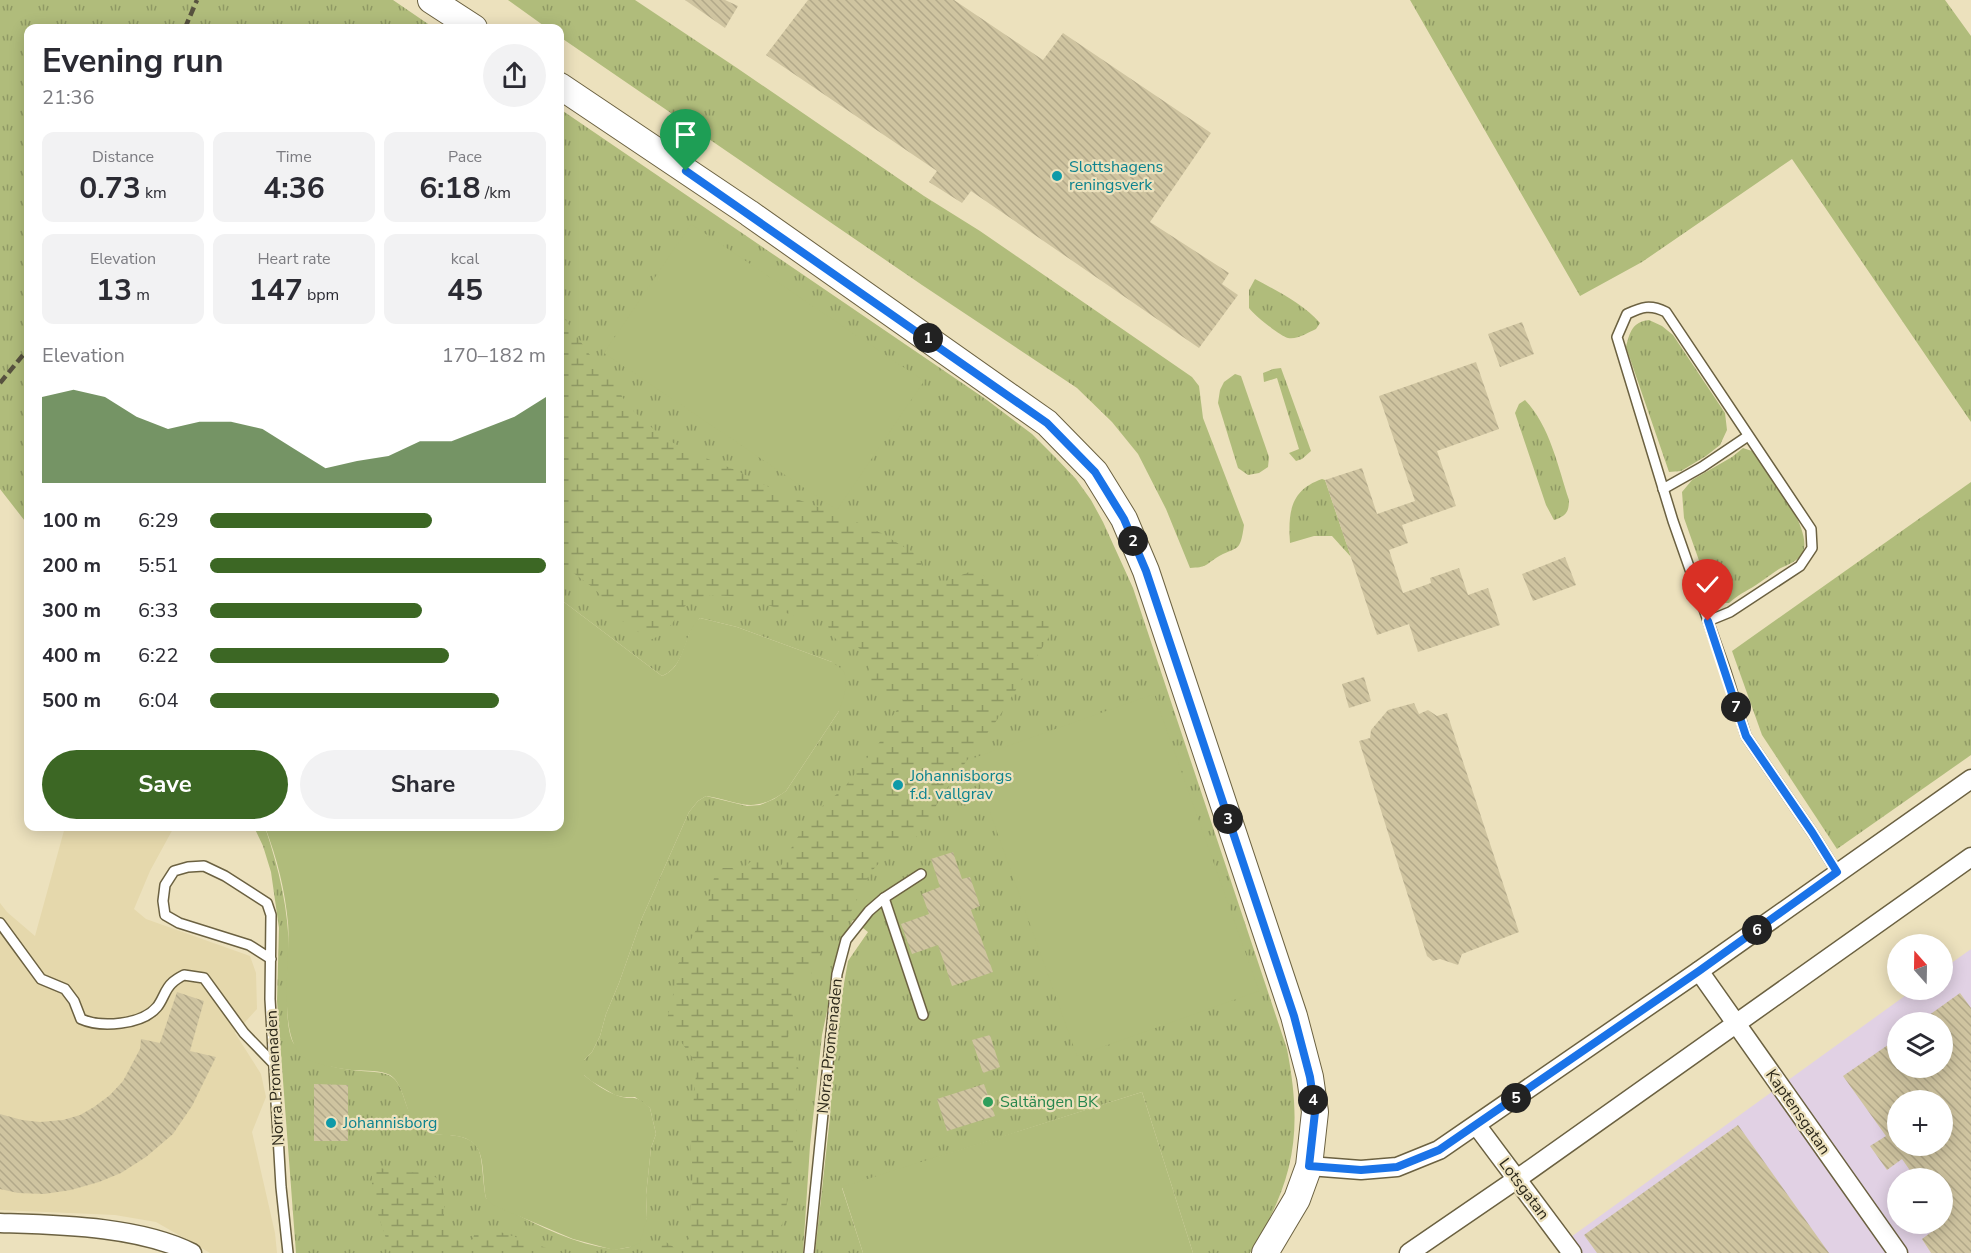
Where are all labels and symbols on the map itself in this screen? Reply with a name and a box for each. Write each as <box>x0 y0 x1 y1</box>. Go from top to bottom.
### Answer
pin <box>660 109 711 171</box>
place label: Slottshagens reningsverk <box>1069 156 1163 196</box>
marker: Slottshagens reningsverk <box>1050 169 1064 183</box>
pin: 1 <box>913 323 943 353</box>
pin: 2 <box>1118 526 1148 556</box>
pin <box>1682 559 1733 621</box>
pin: 7 <box>1721 692 1751 722</box>
place label: Johannisborgs f.d. vallgrav <box>909 765 1012 805</box>
marker: Johannisborgs f.d. vallgrav <box>891 778 905 792</box>
pin: 3 <box>1213 804 1243 834</box>
pin: 6 <box>1742 915 1772 945</box>
north arrow <box>1887 934 1953 1000</box>
street label: Norra Promenaden <box>812 977 848 1115</box>
street label: Norra Promenaden <box>260 1010 290 1146</box>
street label: Kaptensgatan <box>1760 1065 1836 1159</box>
pin: 5 <box>1501 1083 1531 1113</box>
pin: 4 <box>1298 1085 1328 1115</box>
place label: Saltängen BK <box>1000 1091 1099 1113</box>
marker: Saltängen BK <box>981 1095 995 1109</box>
place label: Johannisborg <box>342 1112 437 1134</box>
marker: Johannisborg <box>324 1116 338 1130</box>
street label: Lotsgatan <box>1494 1154 1554 1224</box>

